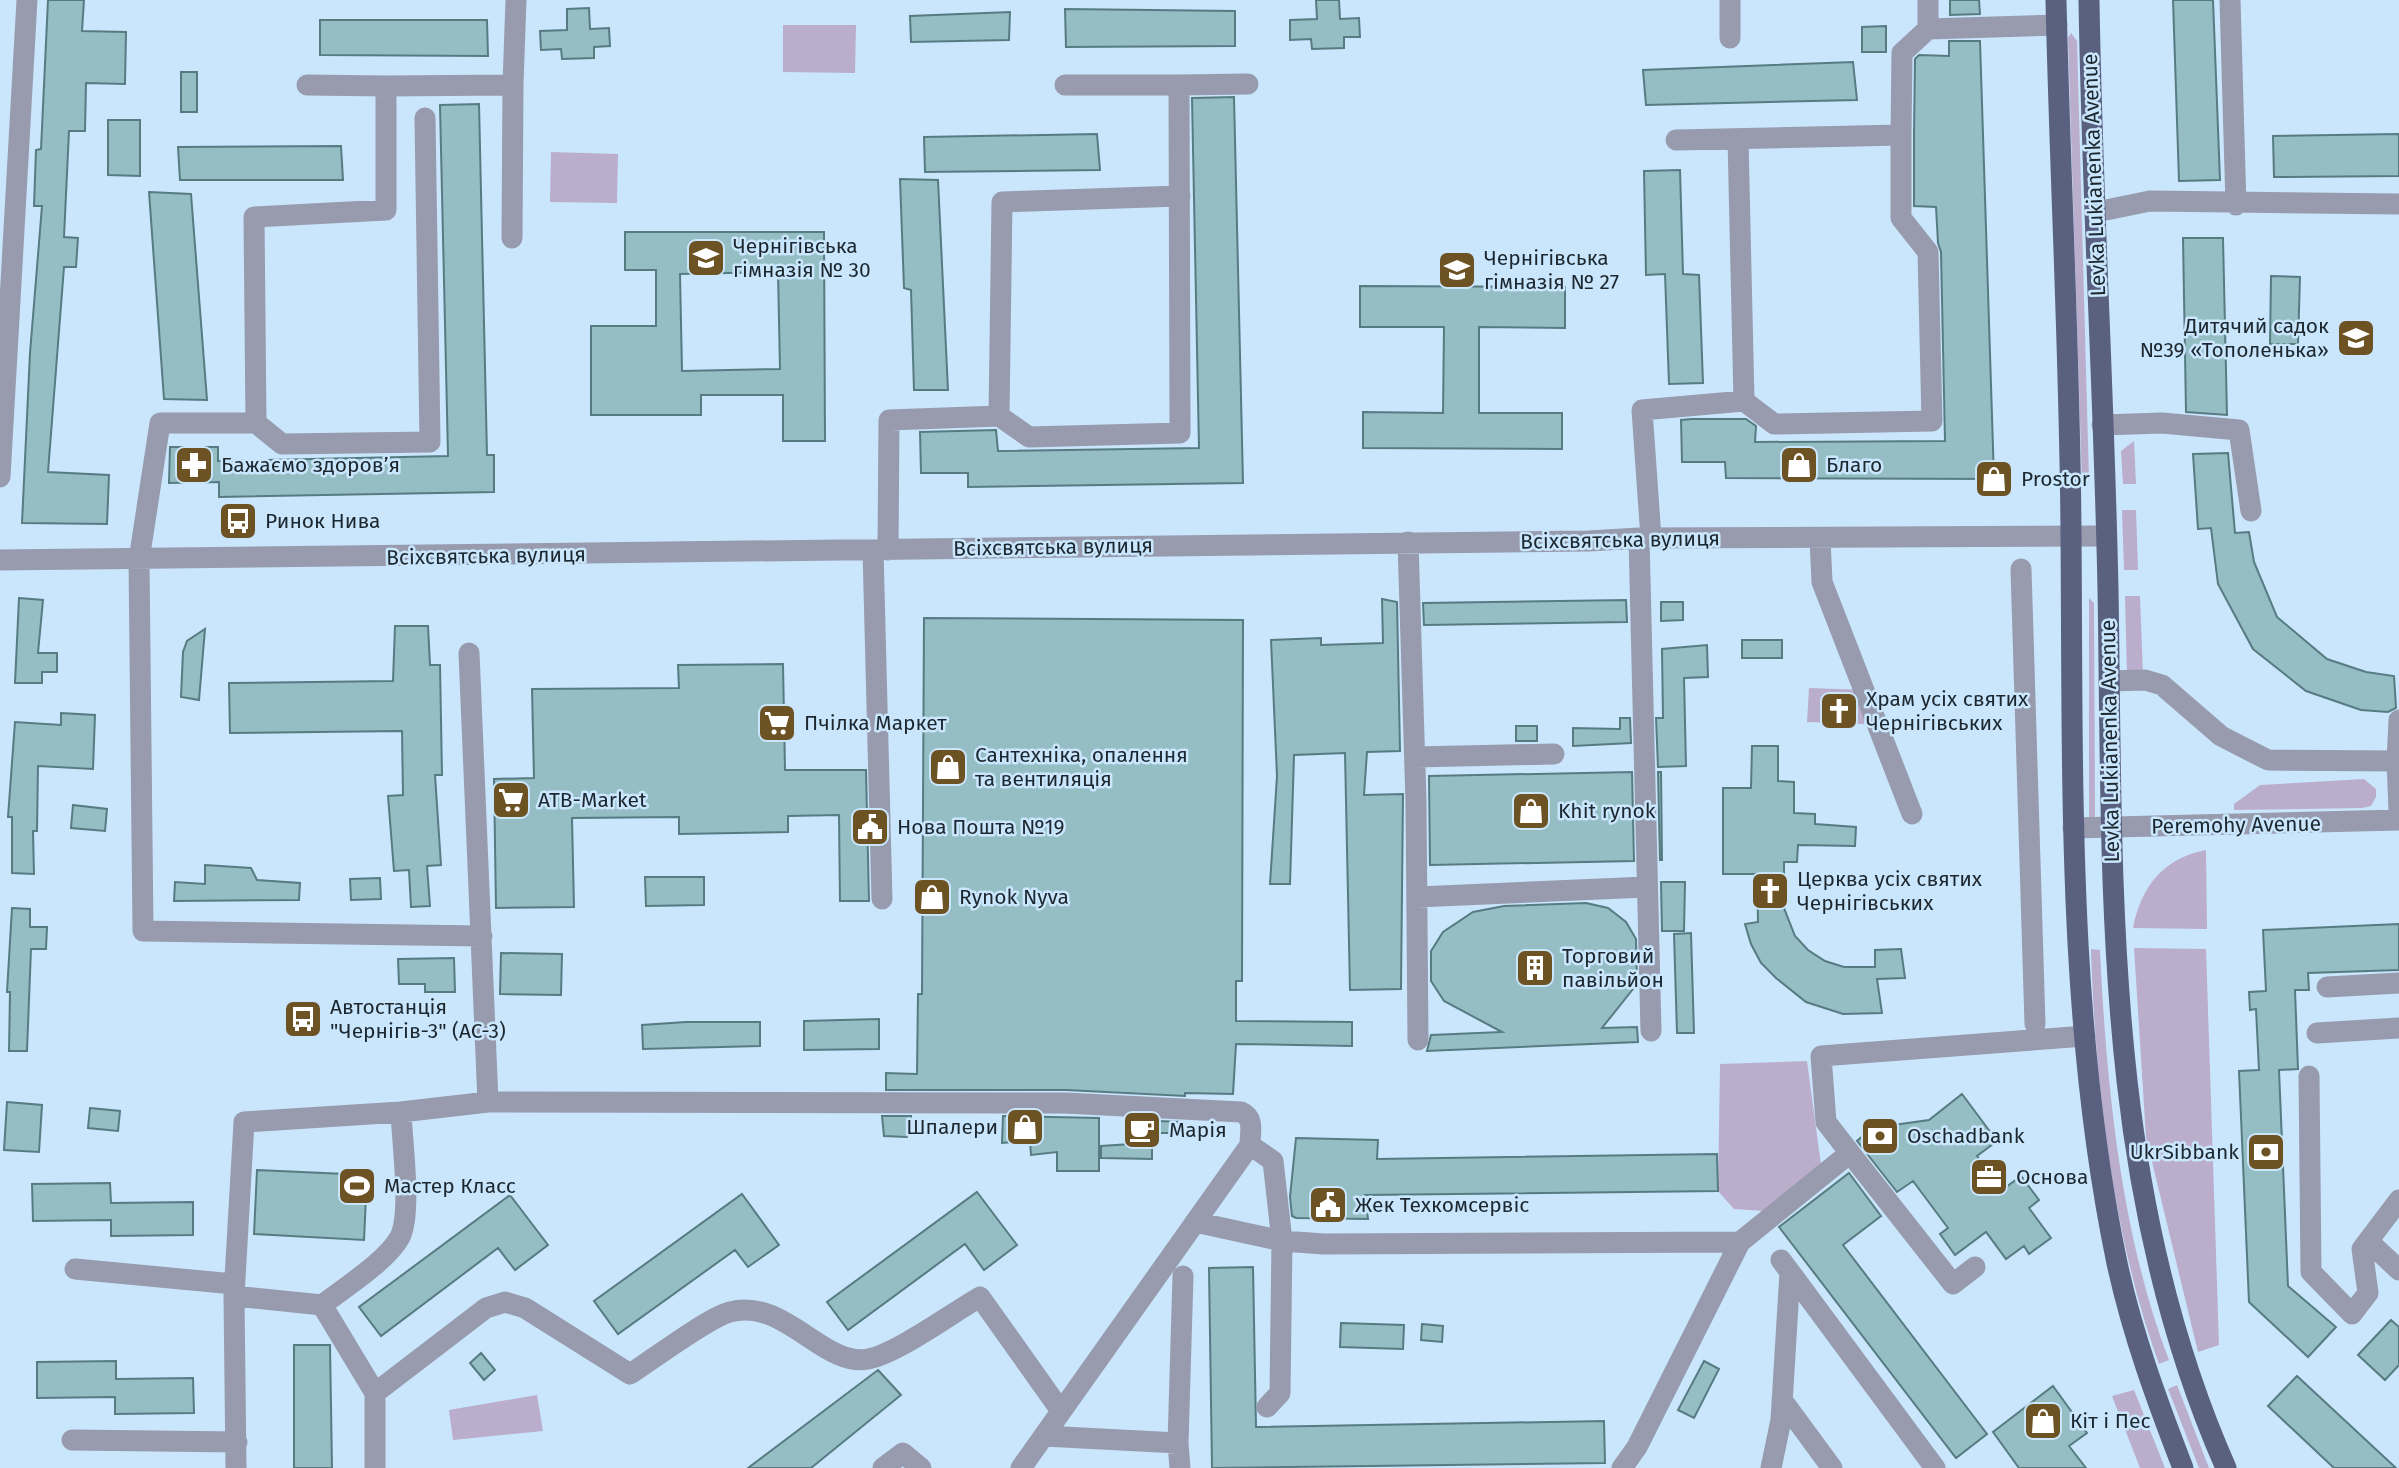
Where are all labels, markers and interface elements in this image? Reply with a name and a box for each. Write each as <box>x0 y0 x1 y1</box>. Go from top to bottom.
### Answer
street label: Levka Lukianenka Avenue <box>2077 53 2111 297</box>
place label: Чернігівська гімназія № 30 <box>733 233 871 283</box>
school or university icon: Чернігівська гімназія № 30 <box>685 237 727 279</box>
place label: Чернігівська гімназія № 27 <box>1484 245 1619 295</box>
school or university icon: Чернігівська гімназія № 27 <box>1436 249 1478 291</box>
place label: Дитячий садок №39 «Тополенька» <box>2140 313 2329 363</box>
school or university icon: Дитячий садок №39 «Тополенька» <box>2335 317 2377 359</box>
pharmacy icon: Бажаємо здоровʼя <box>173 444 215 486</box>
shop icon: Благо <box>1778 444 1820 486</box>
place label: Бажаємо здоровʼя <box>221 452 400 478</box>
place label: Благо <box>1826 452 1882 478</box>
shop icon: Prostor <box>1973 458 2015 500</box>
place label: Prostor <box>2021 466 2090 492</box>
bus stop icon: Ринок Нива <box>217 500 259 542</box>
place label: Ринок Нива <box>265 508 381 534</box>
street label: Всіхсвятська вулиця <box>1520 525 1720 555</box>
street label: Всіхсвятська вулиця <box>953 532 1153 562</box>
street label: Всіхсвятська вулиця <box>386 541 586 571</box>
street label: Levka Lukianenka Avenue <box>2095 619 2125 863</box>
place label: Храм усіх святих Чернігівських <box>1866 686 2029 736</box>
church icon: Храм усіх святих Чернігівських <box>1818 690 1860 732</box>
supermarket icon: Пчілка Маркет <box>756 702 798 744</box>
place label: Пчілка Маркет <box>804 710 947 736</box>
place label: Сантехніка, опалення та вентиляція <box>975 742 1188 792</box>
shop icon: Сантехніка, опалення та вентиляція <box>927 746 969 788</box>
supermarket icon: ATB-Market <box>490 779 532 821</box>
place label: ATB-Market <box>538 787 647 813</box>
shop icon: Khit rynok <box>1510 790 1552 832</box>
place label: Khit rynok <box>1558 798 1656 824</box>
public building icon: Нова Пошта №19 <box>849 806 891 848</box>
street label: Peremohy Avenue <box>2151 811 2321 839</box>
place label: Нова Пошта №19 <box>897 814 1065 840</box>
place label: Церква усіх святих Чернігівських <box>1797 866 1983 916</box>
church icon: Церква усіх святих Чернігівських <box>1749 870 1791 912</box>
shop icon: Rynok Nyva <box>911 876 953 918</box>
place label: Rynok Nyva <box>959 884 1069 910</box>
place label: Торговий павільйон <box>1562 943 1664 993</box>
building icon: Торговий павільйон <box>1514 947 1556 989</box>
place label: Автостанція "Чернігів-3" (АС-3) <box>330 994 506 1044</box>
bus stop icon: Автостанція "Чернігів-3" (АС-3) <box>282 998 324 1040</box>
shop icon: Шпалери <box>1004 1106 1046 1148</box>
cafe icon: Марія <box>1121 1109 1163 1151</box>
place label: Шпалери <box>906 1114 998 1140</box>
bank icon: Oschadbank <box>1859 1115 1901 1157</box>
place label: Марія <box>1169 1117 1227 1143</box>
place label: Oschadbank <box>1907 1123 2025 1149</box>
bank icon: UkrSibbank <box>2245 1131 2287 1173</box>
place label: UkrSibbank <box>2130 1139 2239 1165</box>
office icon: Основа <box>1968 1156 2010 1198</box>
place label: Основа <box>2016 1164 2088 1190</box>
sports icon: Мастер Класс <box>336 1165 378 1207</box>
place label: Мастер Класс <box>384 1173 516 1199</box>
public building icon: Жек Техкомсервіс <box>1307 1184 1349 1226</box>
place label: Жек Техкомсервіс <box>1355 1192 1529 1218</box>
shop icon: Кіт і Пес <box>2022 1400 2064 1442</box>
place label: Кіт і Пес <box>2070 1408 2150 1434</box>

